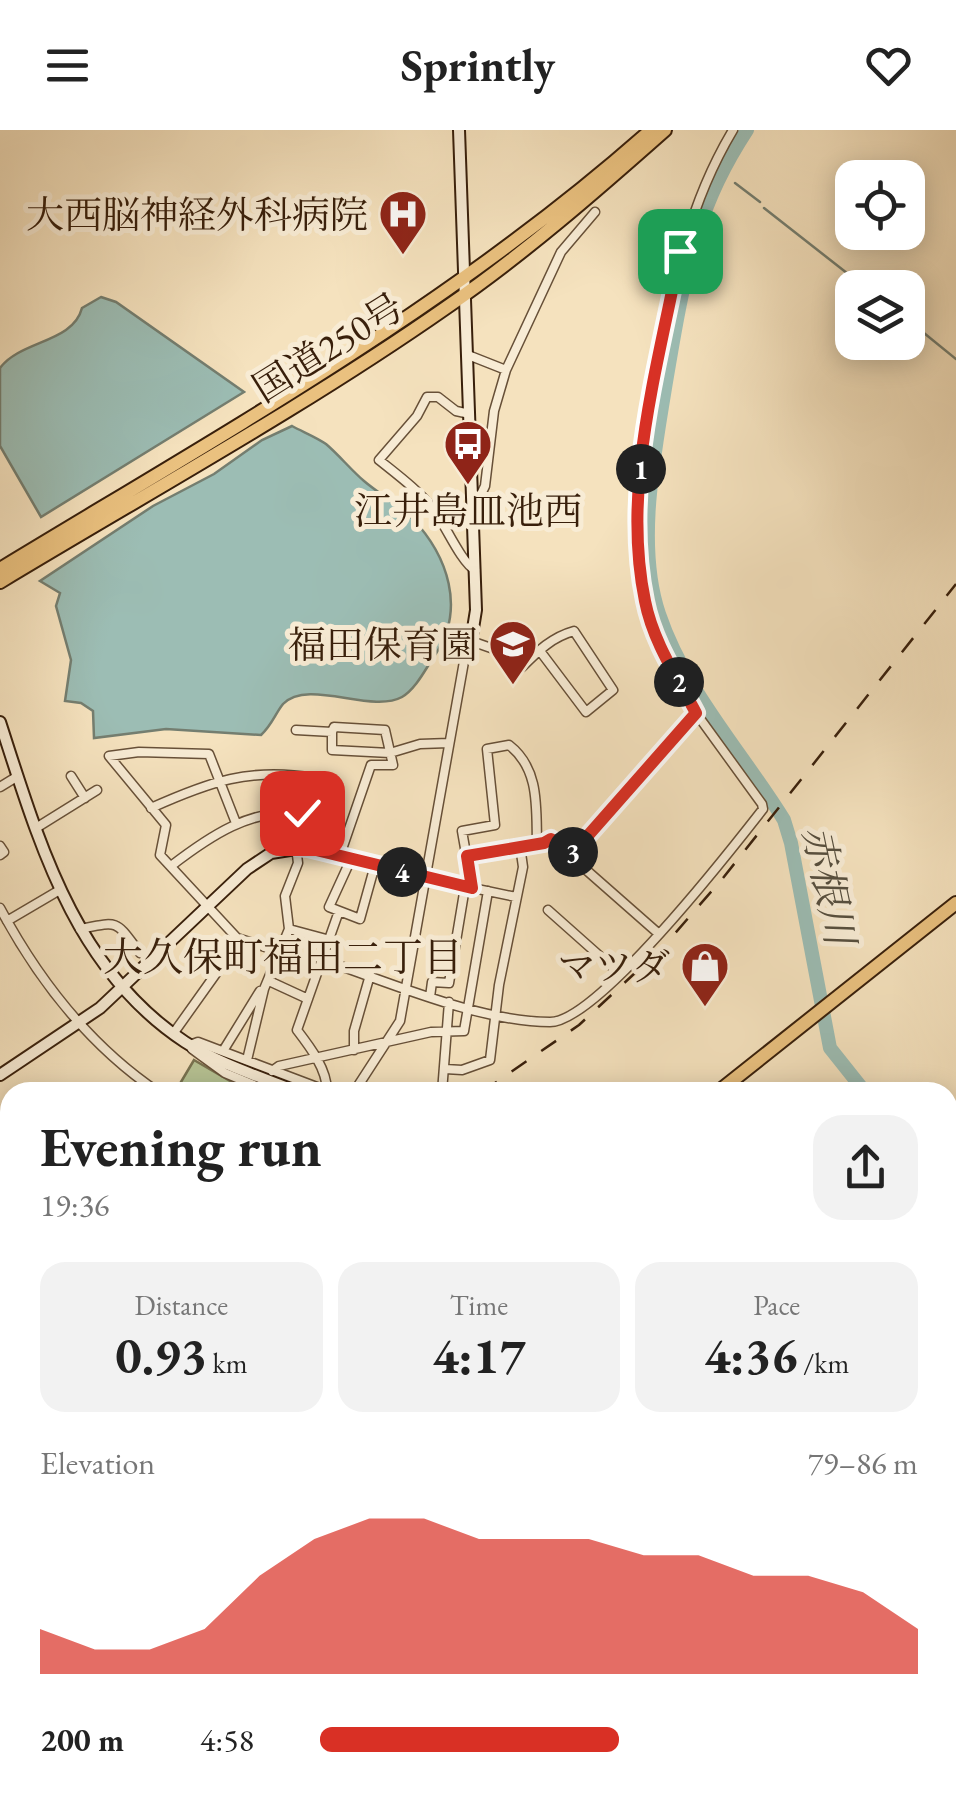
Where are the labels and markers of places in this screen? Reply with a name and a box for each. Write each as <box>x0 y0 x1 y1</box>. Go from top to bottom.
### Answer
hospital icon: 大西脳神経外科病院 <box>377 188 429 256</box>
place label: 大西脳神経外科病院 <box>26 190 368 239</box>
pin <box>638 209 723 294</box>
bus stop icon: 江井島皿池西 <box>442 418 494 486</box>
pin: 1 <box>616 444 666 494</box>
place label: 江井島皿池西 <box>354 486 582 535</box>
school or university icon: 福田保育園 <box>487 618 539 686</box>
place label: 福田保育園 <box>288 620 478 669</box>
pin: 2 <box>654 657 704 707</box>
pin <box>260 771 345 856</box>
pin: 3 <box>548 827 598 877</box>
pin: 4 <box>377 847 427 897</box>
shop icon: マツダ <box>679 940 731 1008</box>
place label: マツダ <box>558 942 670 991</box>

